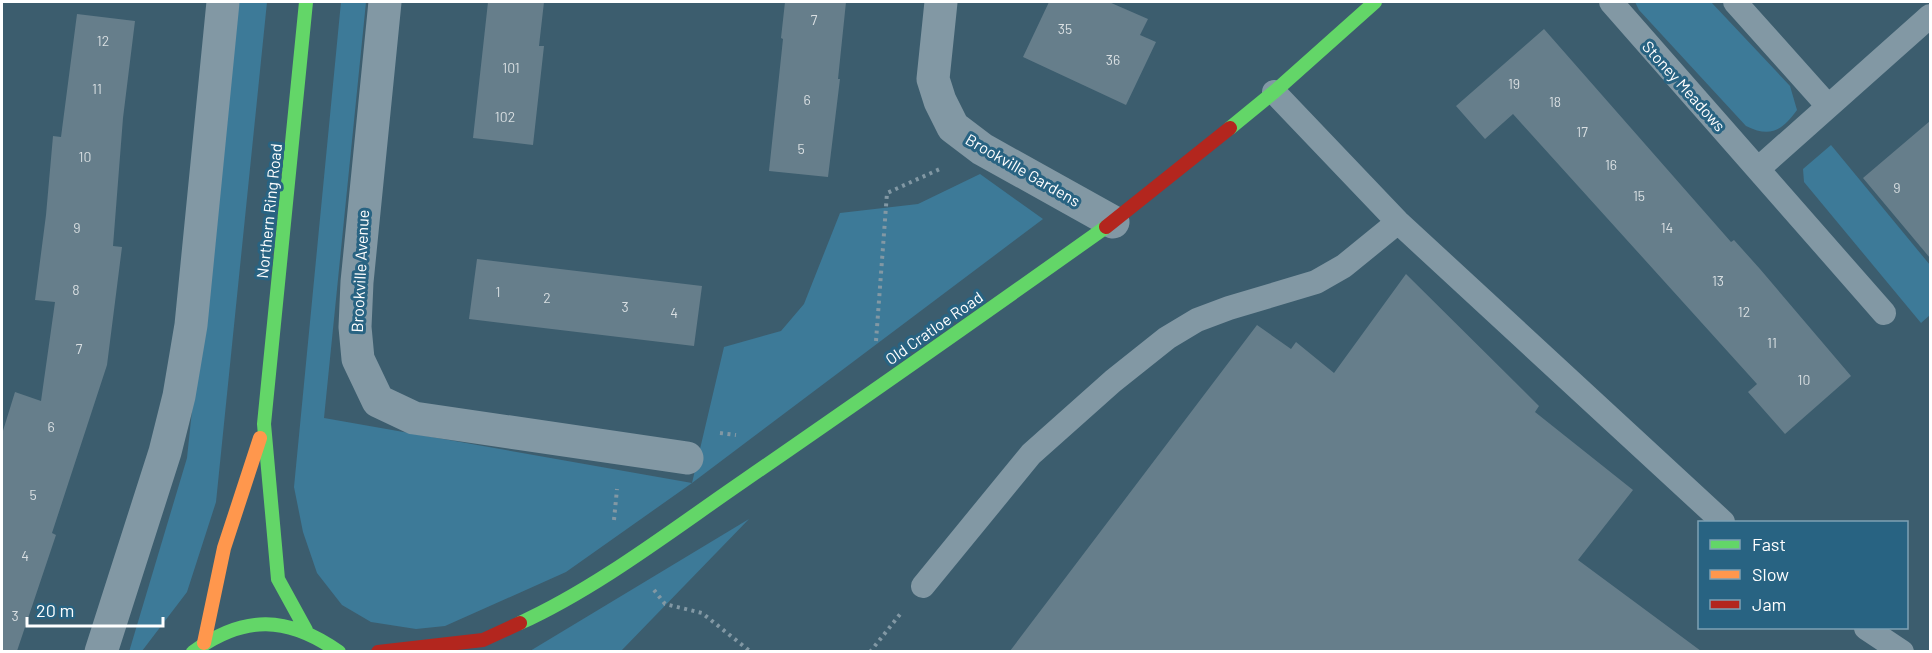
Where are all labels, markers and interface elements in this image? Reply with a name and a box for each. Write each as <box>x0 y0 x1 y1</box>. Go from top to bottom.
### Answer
house number: 7 <box>811 11 818 28</box>
house number: 35 <box>1058 20 1072 37</box>
house number: 12 <box>97 32 109 49</box>
street label: Stoney Meadows <box>1639 37 1730 135</box>
house number: 36 <box>1106 51 1120 68</box>
house number: 101 <box>502 59 520 76</box>
house number: 19 <box>1508 75 1520 92</box>
house number: 11 <box>92 80 102 97</box>
house number: 6 <box>803 91 811 108</box>
house number: 18 <box>1549 93 1561 110</box>
house number: 102 <box>495 108 515 125</box>
house number: 17 <box>1576 123 1588 140</box>
street label: Brookville Gardens <box>963 129 1084 210</box>
house number: 5 <box>797 140 805 157</box>
street label: Northern Ring Road <box>252 142 285 279</box>
house number: 10 <box>79 148 91 165</box>
house number: 16 <box>1605 156 1617 173</box>
house number: 9 <box>1893 179 1901 196</box>
house number: 15 <box>1633 187 1645 204</box>
street label: Brookville Avenue <box>347 209 372 333</box>
house number: 9 <box>73 219 81 236</box>
house number: 14 <box>1661 219 1673 236</box>
house number: 13 <box>1712 272 1724 289</box>
house number: 8 <box>72 281 80 298</box>
house number: 1 <box>496 283 500 300</box>
street label: Old Cratloe Road <box>881 287 986 368</box>
house number: 2 <box>543 289 551 306</box>
house number: 3 <box>621 298 629 315</box>
house number: 12 <box>1738 303 1750 320</box>
house number: 4 <box>670 304 678 321</box>
house number: 11 <box>1767 334 1777 351</box>
house number: 7 <box>76 340 83 357</box>
house number: 10 <box>1798 371 1810 388</box>
house number: 6 <box>47 418 55 435</box>
house number: 5 <box>29 486 37 503</box>
legend <box>1698 521 1908 629</box>
text: Fast <box>1752 533 1786 555</box>
house number: 4 <box>21 547 29 564</box>
text: Slow <box>1752 563 1789 585</box>
scale bar <box>27 590 164 628</box>
text: Jam <box>1752 593 1786 615</box>
text: 20 m <box>36 599 74 621</box>
house number: 3 <box>11 607 19 624</box>

